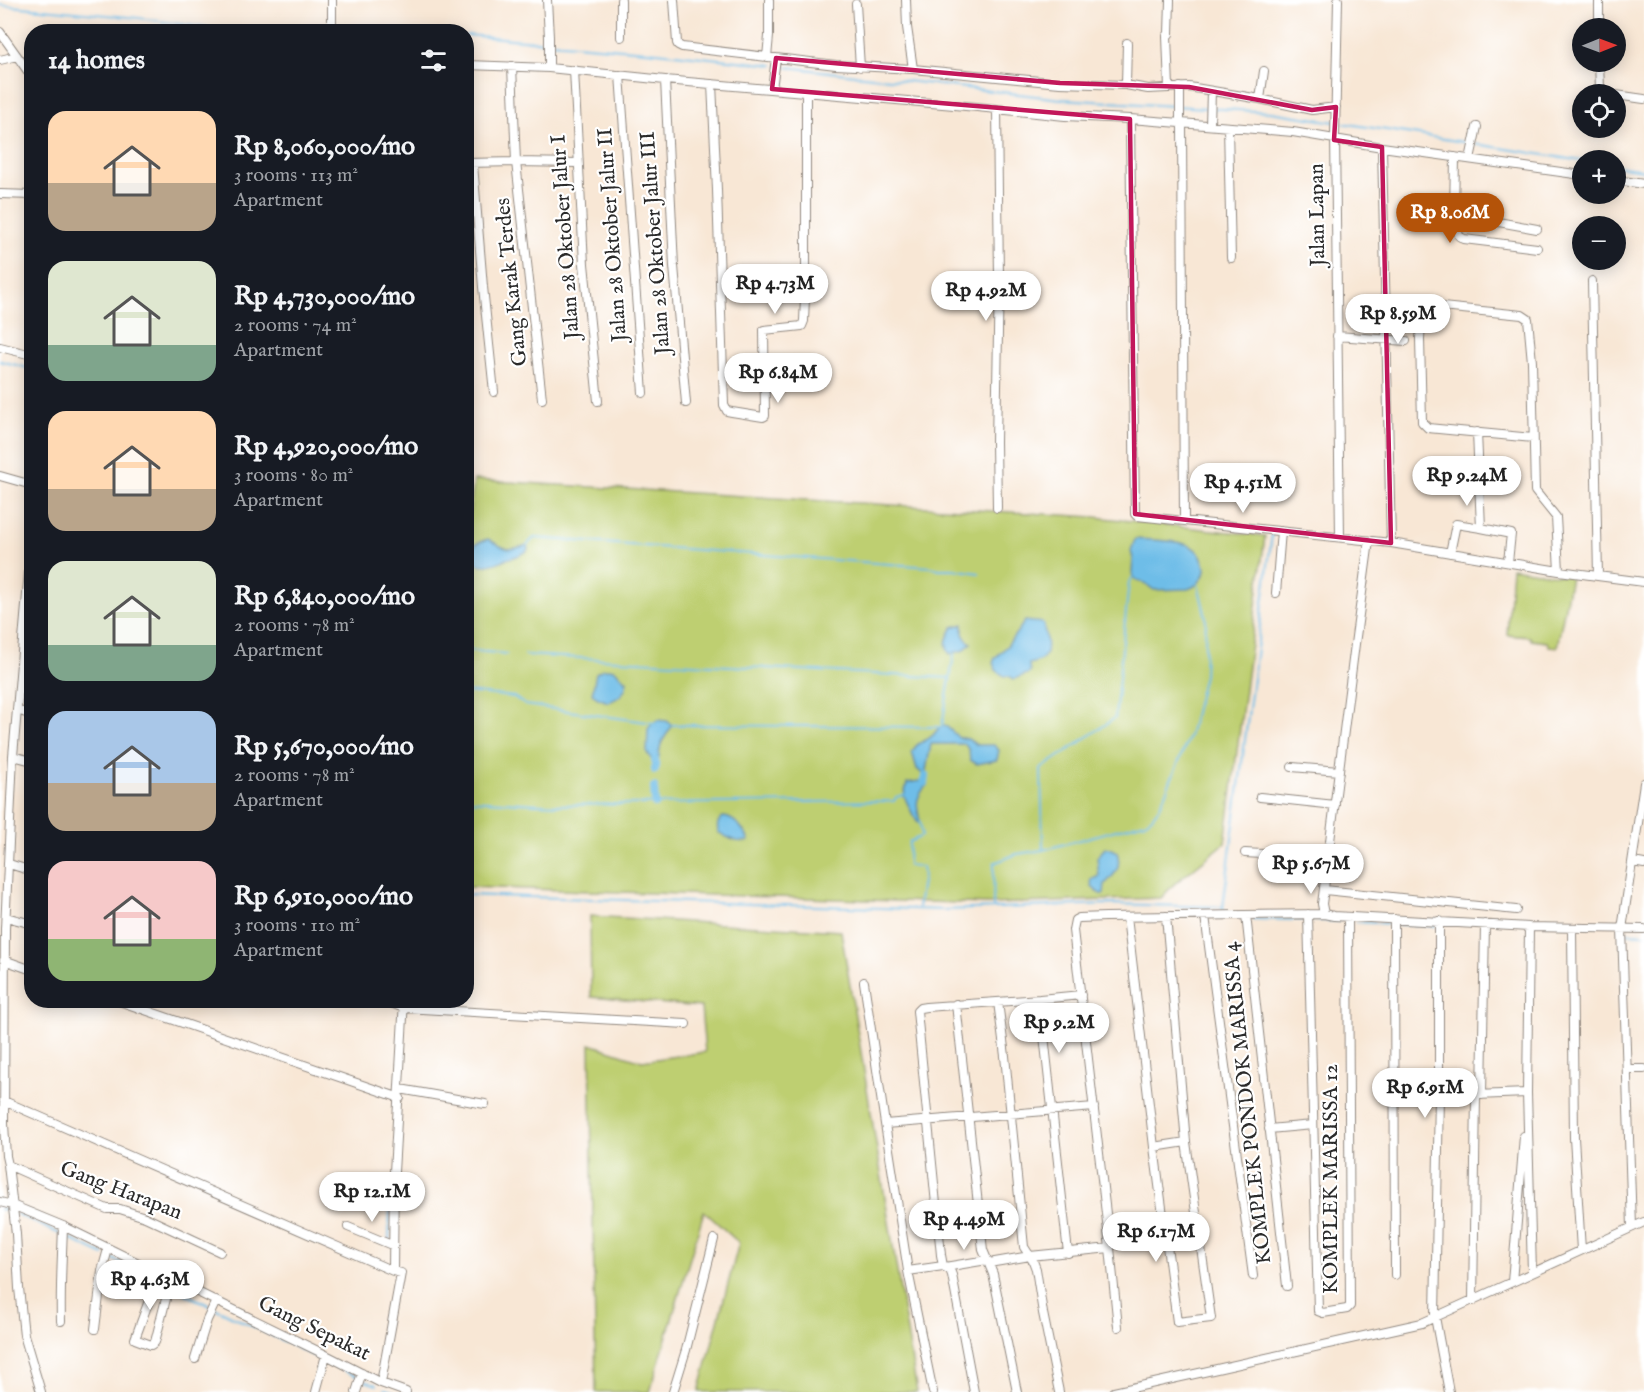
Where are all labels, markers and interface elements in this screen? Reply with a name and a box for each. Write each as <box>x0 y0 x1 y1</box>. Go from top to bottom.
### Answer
north arrow <box>1572 18 1626 72</box>
map controls <box>1572 18 1626 270</box>
text: 14 homes <box>48 44 145 77</box>
icon: filters <box>417 44 450 77</box>
button: locate <box>1572 84 1626 138</box>
street label: Jalan 28 Oktober Jalur II <box>592 127 634 345</box>
text: Rp 8,060,000/mo <box>234 130 415 163</box>
street label: Jalan 28 Oktober Jalur III <box>635 131 677 357</box>
street label: Jalan 28 Oktober Jalur I <box>545 134 587 342</box>
icon: home <box>96 135 168 207</box>
button: + <box>1572 150 1626 204</box>
text: 3 rooms · 113 m² <box>234 163 358 188</box>
street label: Jalan Lapan <box>1304 163 1332 269</box>
text: Apartment <box>234 188 323 213</box>
pin: Rp 8.06M <box>1388 193 1512 244</box>
street label: Gang Karak Terdes <box>490 197 534 367</box>
text: Rp 8.06M <box>1410 200 1490 225</box>
button: − <box>1572 216 1626 270</box>
pin: Rp 4.73M <box>713 264 837 315</box>
text: Rp 4.73M <box>735 271 815 296</box>
pin: Rp 4.92M <box>924 271 1048 322</box>
text: Rp 4.92M <box>945 278 1027 303</box>
text: Rp 4,730,000/mo <box>234 280 415 313</box>
icon: home <box>96 285 168 357</box>
pin: Rp 8.59M <box>1336 294 1460 345</box>
text: Rp 8.59M <box>1359 301 1437 326</box>
text: 2 rooms · 74 m² <box>234 313 357 338</box>
text: Apartment <box>234 338 323 363</box>
pin: Rp 6.84M <box>716 353 840 404</box>
text: Rp 6.84M <box>738 360 818 385</box>
text: Rp 4,920,000/mo <box>234 430 418 463</box>
icon: home <box>96 435 168 507</box>
pin: Rp 9.24M <box>1405 456 1529 507</box>
text: 3 rooms · 80 m² <box>234 463 353 488</box>
pin: Rp 4.51M <box>1181 463 1305 514</box>
text: Rp 9.24M <box>1426 463 1508 488</box>
text: Rp 4.51M <box>1204 470 1282 495</box>
text: Apartment <box>234 488 323 513</box>
text: Rp 6,840,000/mo <box>234 580 415 613</box>
icon: home <box>96 585 168 657</box>
text: 2 rooms · 78 m² <box>234 613 355 638</box>
text: Apartment <box>234 638 323 663</box>
text: Rp 5,670,000/mo <box>234 730 414 763</box>
icon: home <box>96 735 168 807</box>
text: 2 rooms · 78 m² <box>234 763 355 788</box>
text: Apartment <box>234 788 323 813</box>
pin: Rp 5.67M <box>1249 844 1373 895</box>
text: Rp 5.67M <box>1272 851 1350 876</box>
text: Rp 6,910,000/mo <box>234 880 413 913</box>
icon: home <box>96 885 168 957</box>
text: 3 rooms · 110 m² <box>234 913 360 938</box>
text: Apartment <box>234 938 323 963</box>
street label: KOMPLEK PONDOK MARISSA 4 <box>1218 940 1278 1265</box>
pin: Rp 9.2M <box>1004 1003 1114 1054</box>
text: Rp 9.2M <box>1023 1010 1095 1035</box>
street label: KOMPLEK MARISSA 12 <box>1318 1064 1345 1294</box>
pin: Rp 6.91M <box>1363 1068 1487 1119</box>
text: Rp 6.91M <box>1386 1075 1464 1100</box>
street label: Gang Harapan <box>56 1155 186 1227</box>
pin: Rp 12.1M <box>310 1172 434 1223</box>
text: Rp 12.1M <box>333 1179 411 1204</box>
pin: Rp 4.49M <box>902 1200 1026 1251</box>
text: Rp 4.49M <box>923 1207 1005 1232</box>
pin: Rp 6.17M <box>1094 1212 1218 1263</box>
text: Rp 6.17M <box>1117 1219 1195 1244</box>
pin: Rp 4.63M <box>88 1260 212 1311</box>
text: Rp 4.63M <box>110 1267 190 1292</box>
street label: Gang Sepakat <box>254 1290 374 1368</box>

